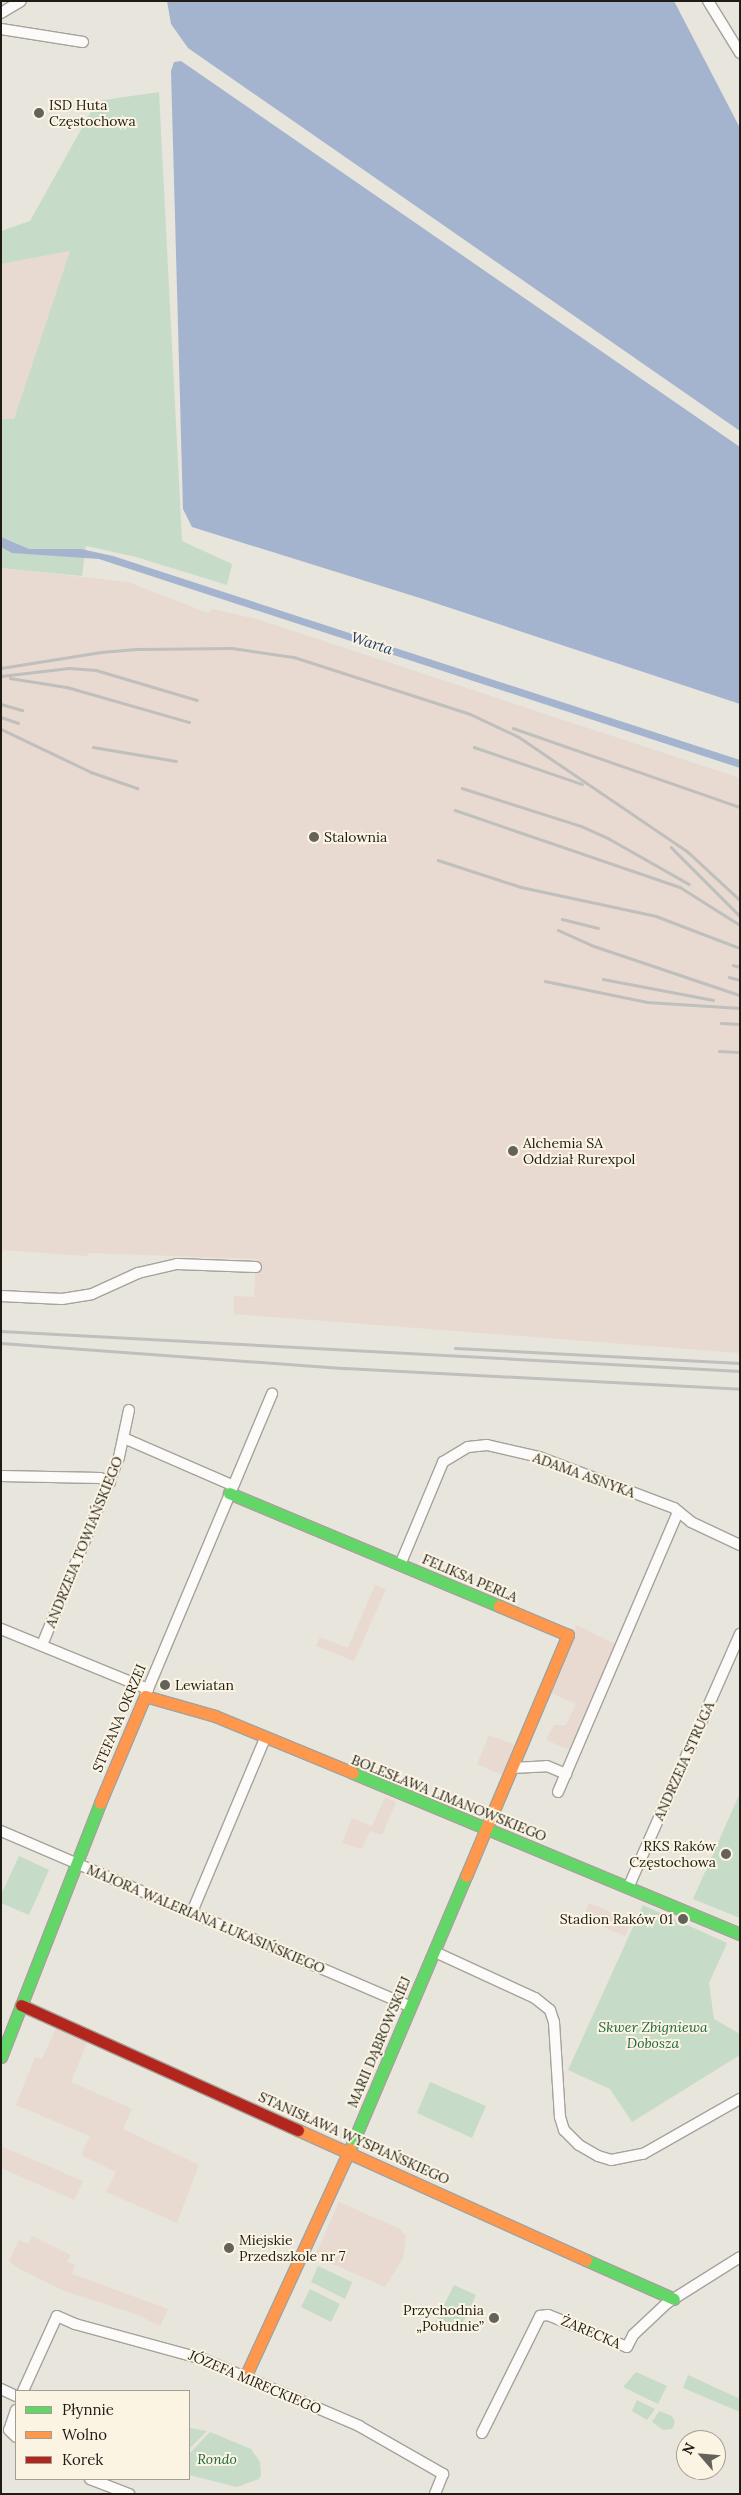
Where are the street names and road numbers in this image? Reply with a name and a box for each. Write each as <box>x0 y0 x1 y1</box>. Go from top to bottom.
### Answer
street label: ADAMA ASNYKA <box>531 1449 637 1501</box>
street label: ANDRZEJA TOWIAŃSKIEGO <box>42 1454 126 1630</box>
street label: FELIKSA PERLA <box>420 1550 520 1606</box>
street label: STEFANA OKRZEI <box>89 1661 149 1775</box>
street label: ANDRZEJA STRUGA <box>650 1699 718 1823</box>
street label: BOLESŁAWA LIMANOWSKIEGO <box>349 1751 549 1845</box>
street label: MAJORA WALERIANA ŁUKASIŃSKIEGO <box>84 1861 328 1977</box>
street label: MARII DĄBROWSKIEJ <box>344 1974 414 2110</box>
street label: STANISŁAWA WYSPIAŃSKIEGO <box>256 2088 452 2188</box>
street label: ŻARECKA <box>559 2312 623 2352</box>
street label: JÓZEFA MIRECKIEGO <box>186 2346 324 2418</box>

